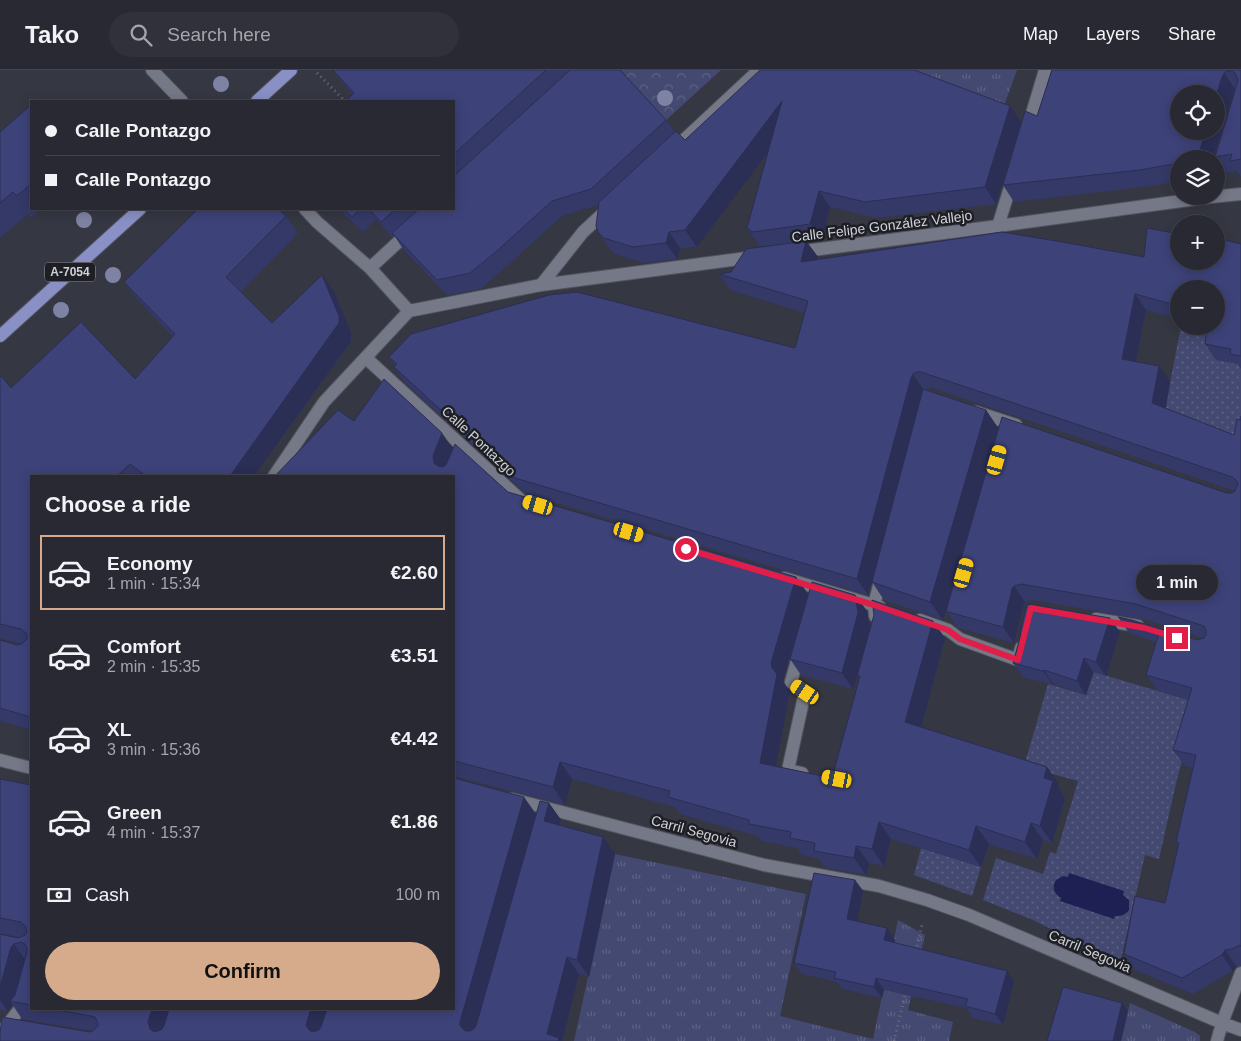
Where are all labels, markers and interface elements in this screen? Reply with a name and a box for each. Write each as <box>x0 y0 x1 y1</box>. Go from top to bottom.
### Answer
search box <box>109 12 459 57</box>
text: Tako <box>25 21 79 48</box>
icon: search <box>127 21 155 49</box>
text: Search here <box>167 24 271 45</box>
text: Map <box>1023 24 1058 44</box>
text: Layers <box>1086 24 1140 44</box>
text: Share <box>1168 24 1216 44</box>
map controls <box>1170 85 1225 335</box>
button: locate <box>1170 85 1225 140</box>
text: Calle Pontazgo <box>75 120 211 141</box>
button: layers <box>1170 150 1225 205</box>
text: Calle Pontazgo <box>75 169 211 190</box>
street label: Calle Felipe González Vallejo <box>791 207 973 245</box>
button: + <box>1170 215 1225 270</box>
road number: A-7054 <box>45 262 95 282</box>
button: − <box>1170 280 1225 335</box>
street label: Calle Pontazgo <box>439 403 519 479</box>
car <box>985 444 1008 476</box>
text: Choose a ride <box>45 492 190 517</box>
car <box>521 493 554 517</box>
car <box>612 521 645 543</box>
route start <box>675 538 697 560</box>
icon: car <box>47 550 92 595</box>
text: Economy <box>107 553 193 574</box>
car <box>952 557 975 589</box>
text: €2.60 <box>390 562 438 583</box>
callout: 1 min <box>1136 566 1218 600</box>
text: 1 min <box>1156 574 1198 591</box>
text: 1 min · 15:34 <box>107 575 200 592</box>
route end <box>1166 627 1188 649</box>
icon: car <box>47 633 92 678</box>
text: Comfort <box>107 636 181 657</box>
text: €3.51 <box>390 645 438 666</box>
text: 2 min · 15:35 <box>107 658 200 675</box>
car <box>788 677 821 707</box>
icon: car <box>47 716 92 761</box>
text: XL <box>107 719 131 740</box>
text: €4.42 <box>390 728 438 749</box>
text: 3 min · 15:36 <box>107 741 200 758</box>
car <box>820 769 853 789</box>
icon: car <box>47 799 92 844</box>
text: Green <box>107 802 162 823</box>
text: €1.86 <box>390 811 438 832</box>
street label: Carril Segovia <box>649 812 739 850</box>
text: 4 min · 15:37 <box>107 824 200 841</box>
icon: cash <box>45 881 73 909</box>
text: Cash <box>85 884 129 905</box>
text: 100 m <box>396 886 440 903</box>
street label: Carril Segovia <box>1046 926 1134 976</box>
button: Confirm <box>45 942 440 1000</box>

